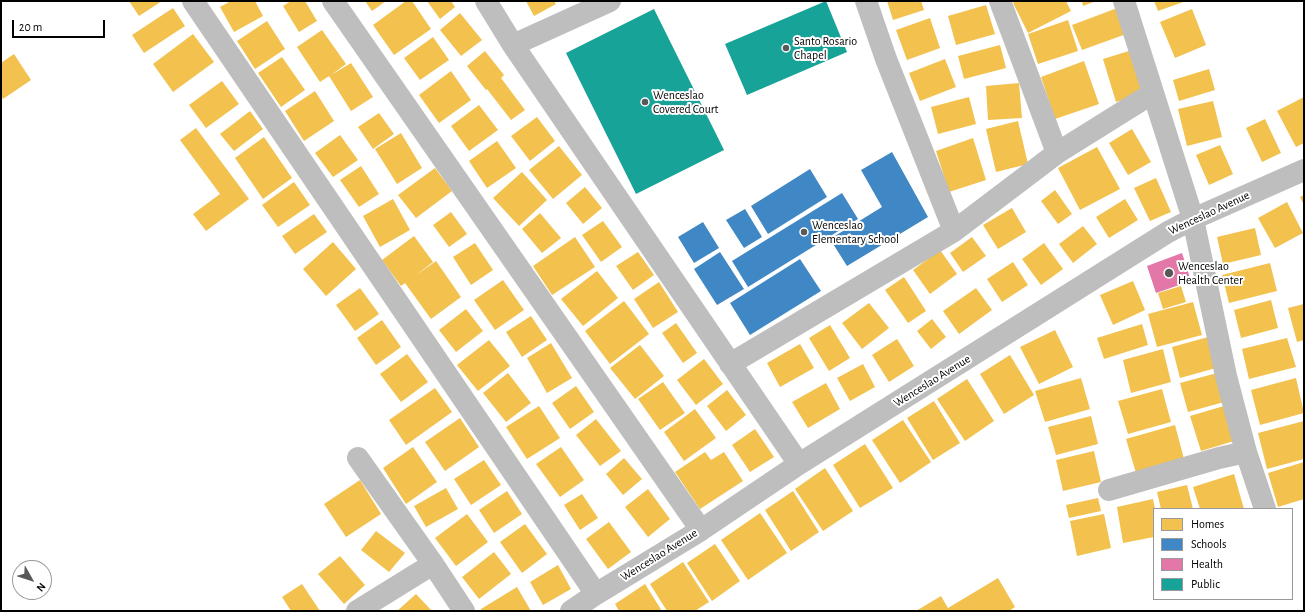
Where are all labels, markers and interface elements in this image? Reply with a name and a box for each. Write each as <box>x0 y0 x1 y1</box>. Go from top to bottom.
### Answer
scale bar <box>14 12 107 38</box>
text: 20 m <box>19 21 42 33</box>
place label: Santo Rosario Chapel <box>794 34 857 62</box>
marker: Santo Rosario Chapel <box>781 43 791 53</box>
place label: Wenceslao Covered Court <box>653 88 718 116</box>
marker: Wenceslao Covered Court <box>640 97 650 107</box>
street label: Wenceslao Avenue <box>1166 188 1252 238</box>
place label: Wenceslao Elementary School <box>812 218 899 246</box>
marker: Wenceslao Elementary School <box>799 227 809 237</box>
place label: Wenceslao Health Center <box>1178 259 1243 287</box>
marker: Wenceslao Health Center <box>1163 267 1175 279</box>
street label: Wenceslao Avenue <box>891 352 973 410</box>
legend <box>1153 508 1293 600</box>
text: Homes <box>1191 518 1224 530</box>
street label: Wenceslao Avenue <box>618 526 700 584</box>
text: Schools <box>1191 538 1226 550</box>
text: Health <box>1191 558 1223 570</box>
north arrow <box>12 560 52 600</box>
text: Public <box>1191 578 1220 590</box>
text: N <box>34 581 48 594</box>

